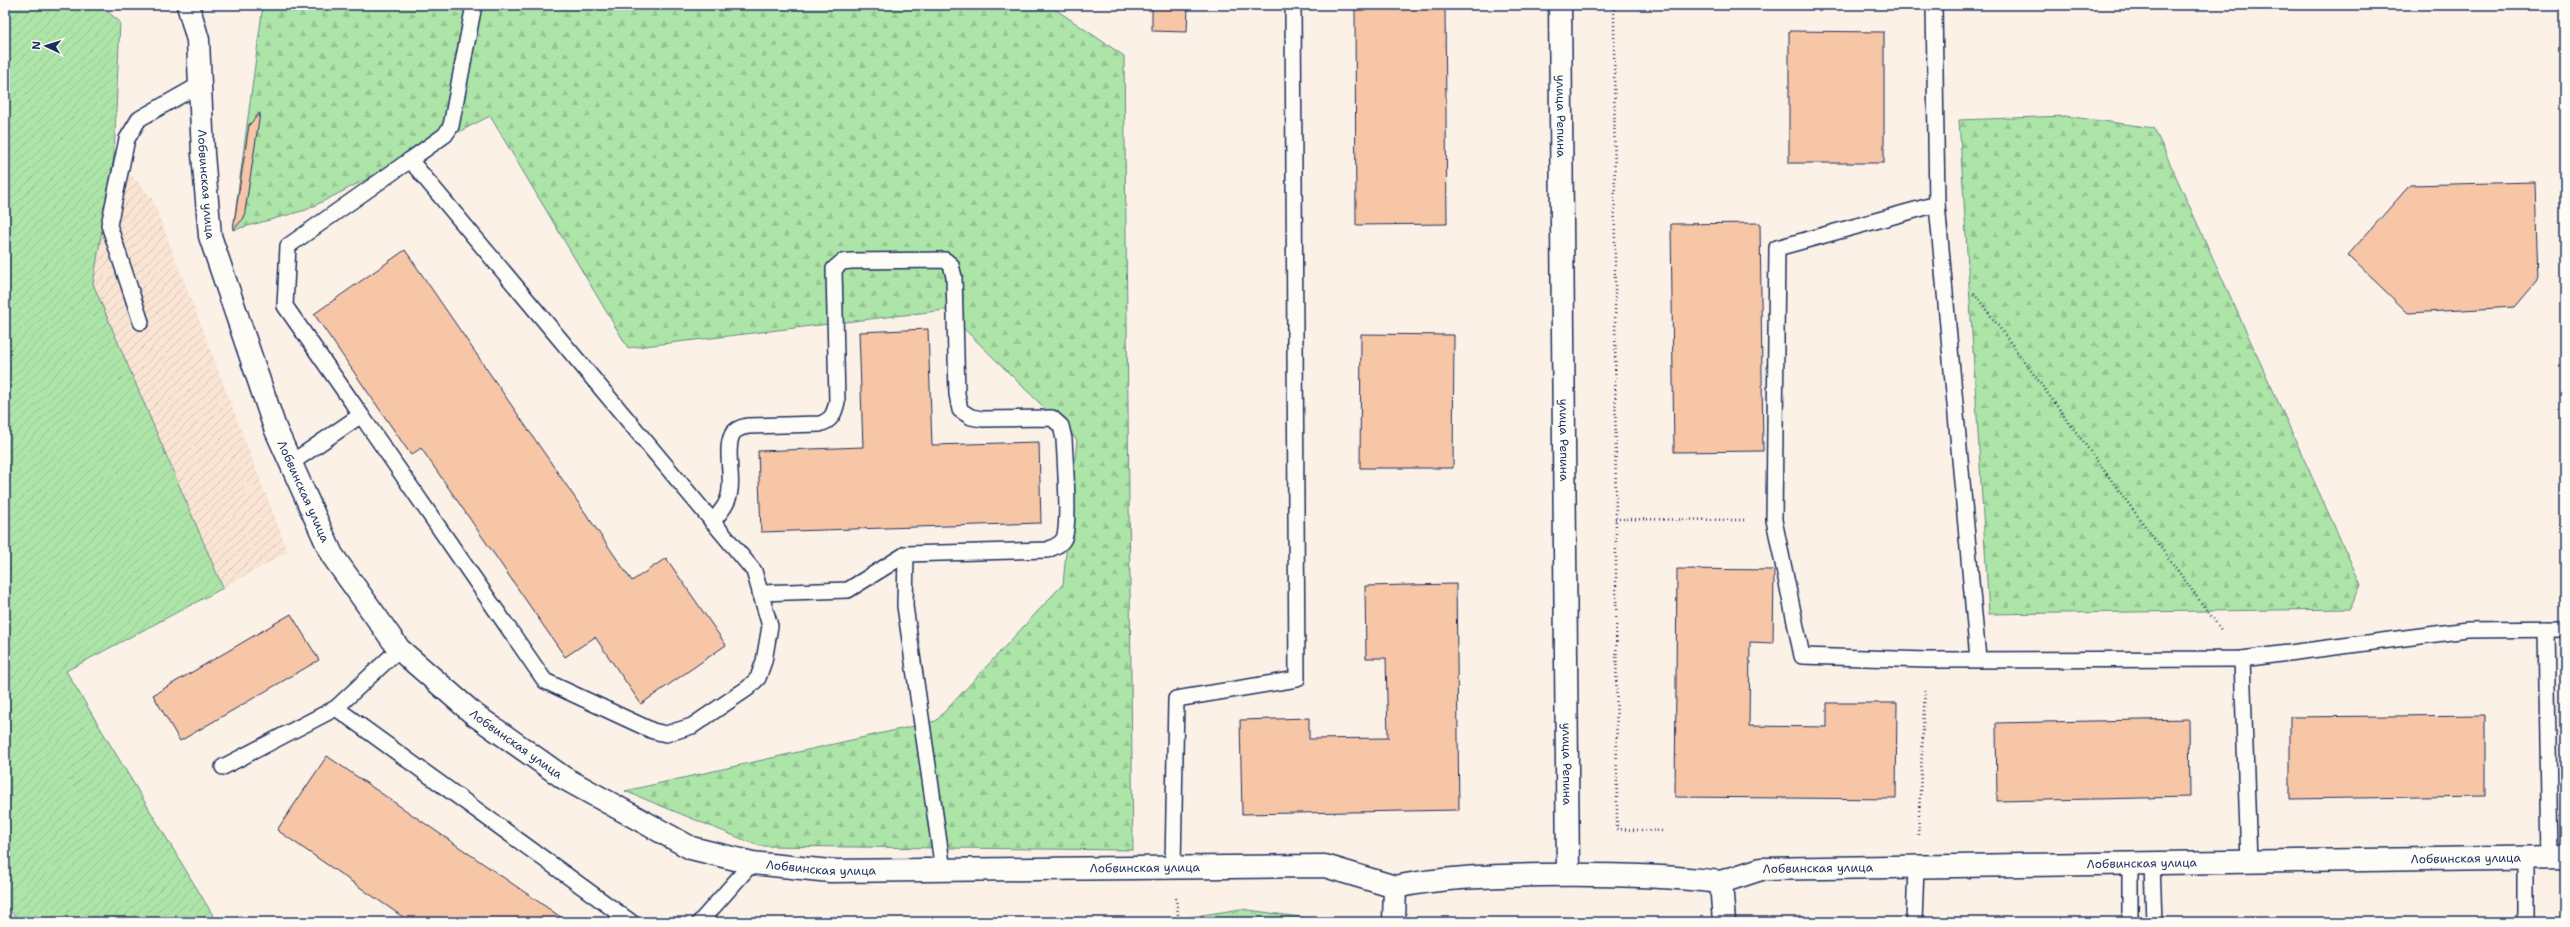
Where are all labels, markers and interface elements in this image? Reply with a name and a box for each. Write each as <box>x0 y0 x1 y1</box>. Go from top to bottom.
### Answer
north arrow <box>26 26 66 66</box>
text: N <box>29 40 44 50</box>
street label: улица Репина <box>1553 75 1569 158</box>
street label: Лобвинская улица <box>194 129 218 241</box>
street label: улица Репина <box>1556 399 1572 482</box>
street label: Лобвинская улица <box>274 438 334 545</box>
street label: Лобвинская улица <box>466 706 566 783</box>
street label: улица Репина <box>1559 723 1575 806</box>
street label: Лобвинская улица <box>2411 850 2522 867</box>
street label: Лобвинская улица <box>2087 854 2198 872</box>
street label: Лобвинская улица <box>765 856 877 879</box>
street label: Лобвинская улица <box>1090 859 1201 876</box>
street label: Лобвинская улица <box>1763 859 1874 877</box>

